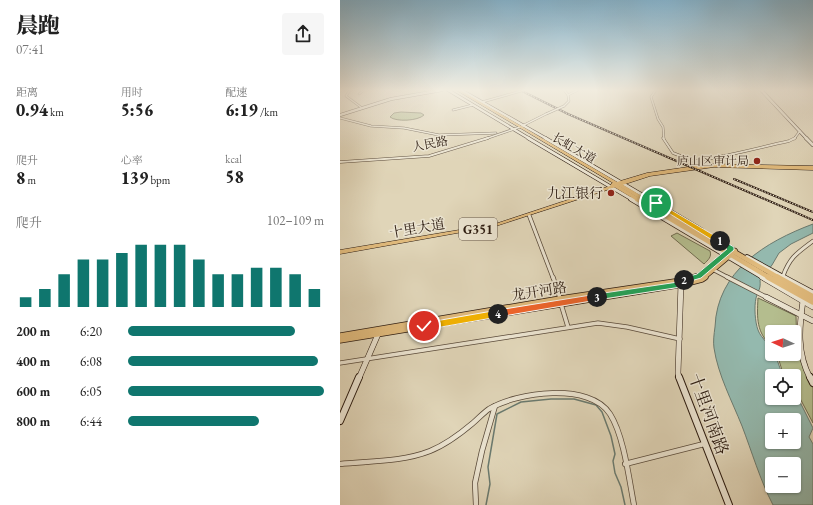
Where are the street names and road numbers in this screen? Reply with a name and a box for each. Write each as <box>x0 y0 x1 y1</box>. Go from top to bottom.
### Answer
street label: 长虹大道 <box>549 129 599 167</box>
street label: 人民路 <box>411 133 449 155</box>
street label: 十里大道 <box>388 214 446 242</box>
road number: G351 <box>459 218 497 240</box>
street label: 龙开河路 <box>510 278 568 304</box>
street label: 十里河南路 <box>684 370 734 458</box>

